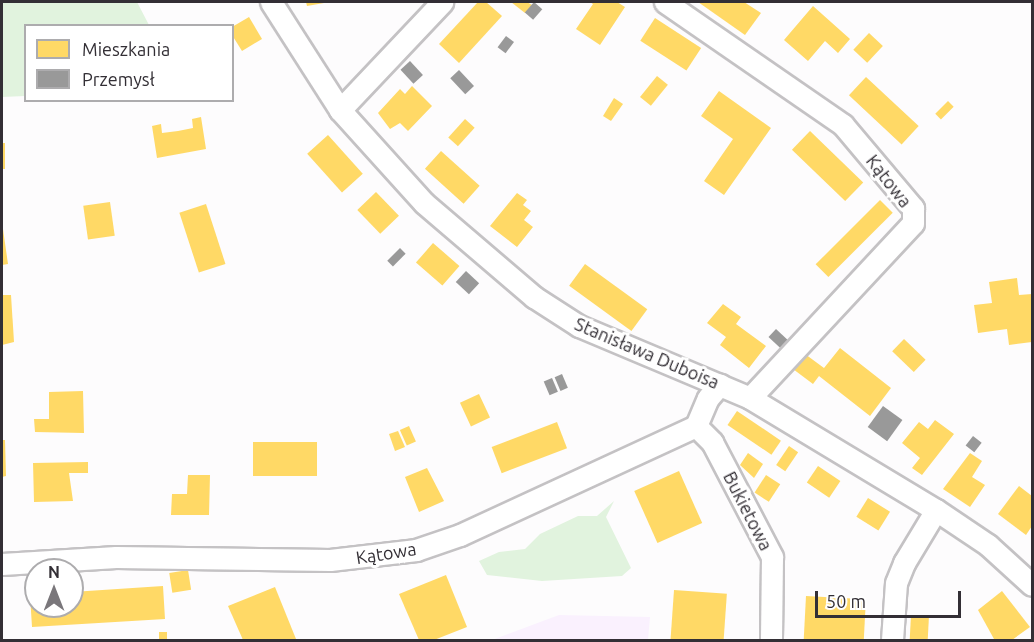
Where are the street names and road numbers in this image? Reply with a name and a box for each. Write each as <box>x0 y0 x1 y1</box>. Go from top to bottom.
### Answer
street label: Kątowa <box>862 150 916 212</box>
street label: Stanisława Duboisa <box>571 313 723 393</box>
street label: Bukietowa <box>719 468 777 554</box>
street label: Kątowa <box>354 538 418 568</box>

